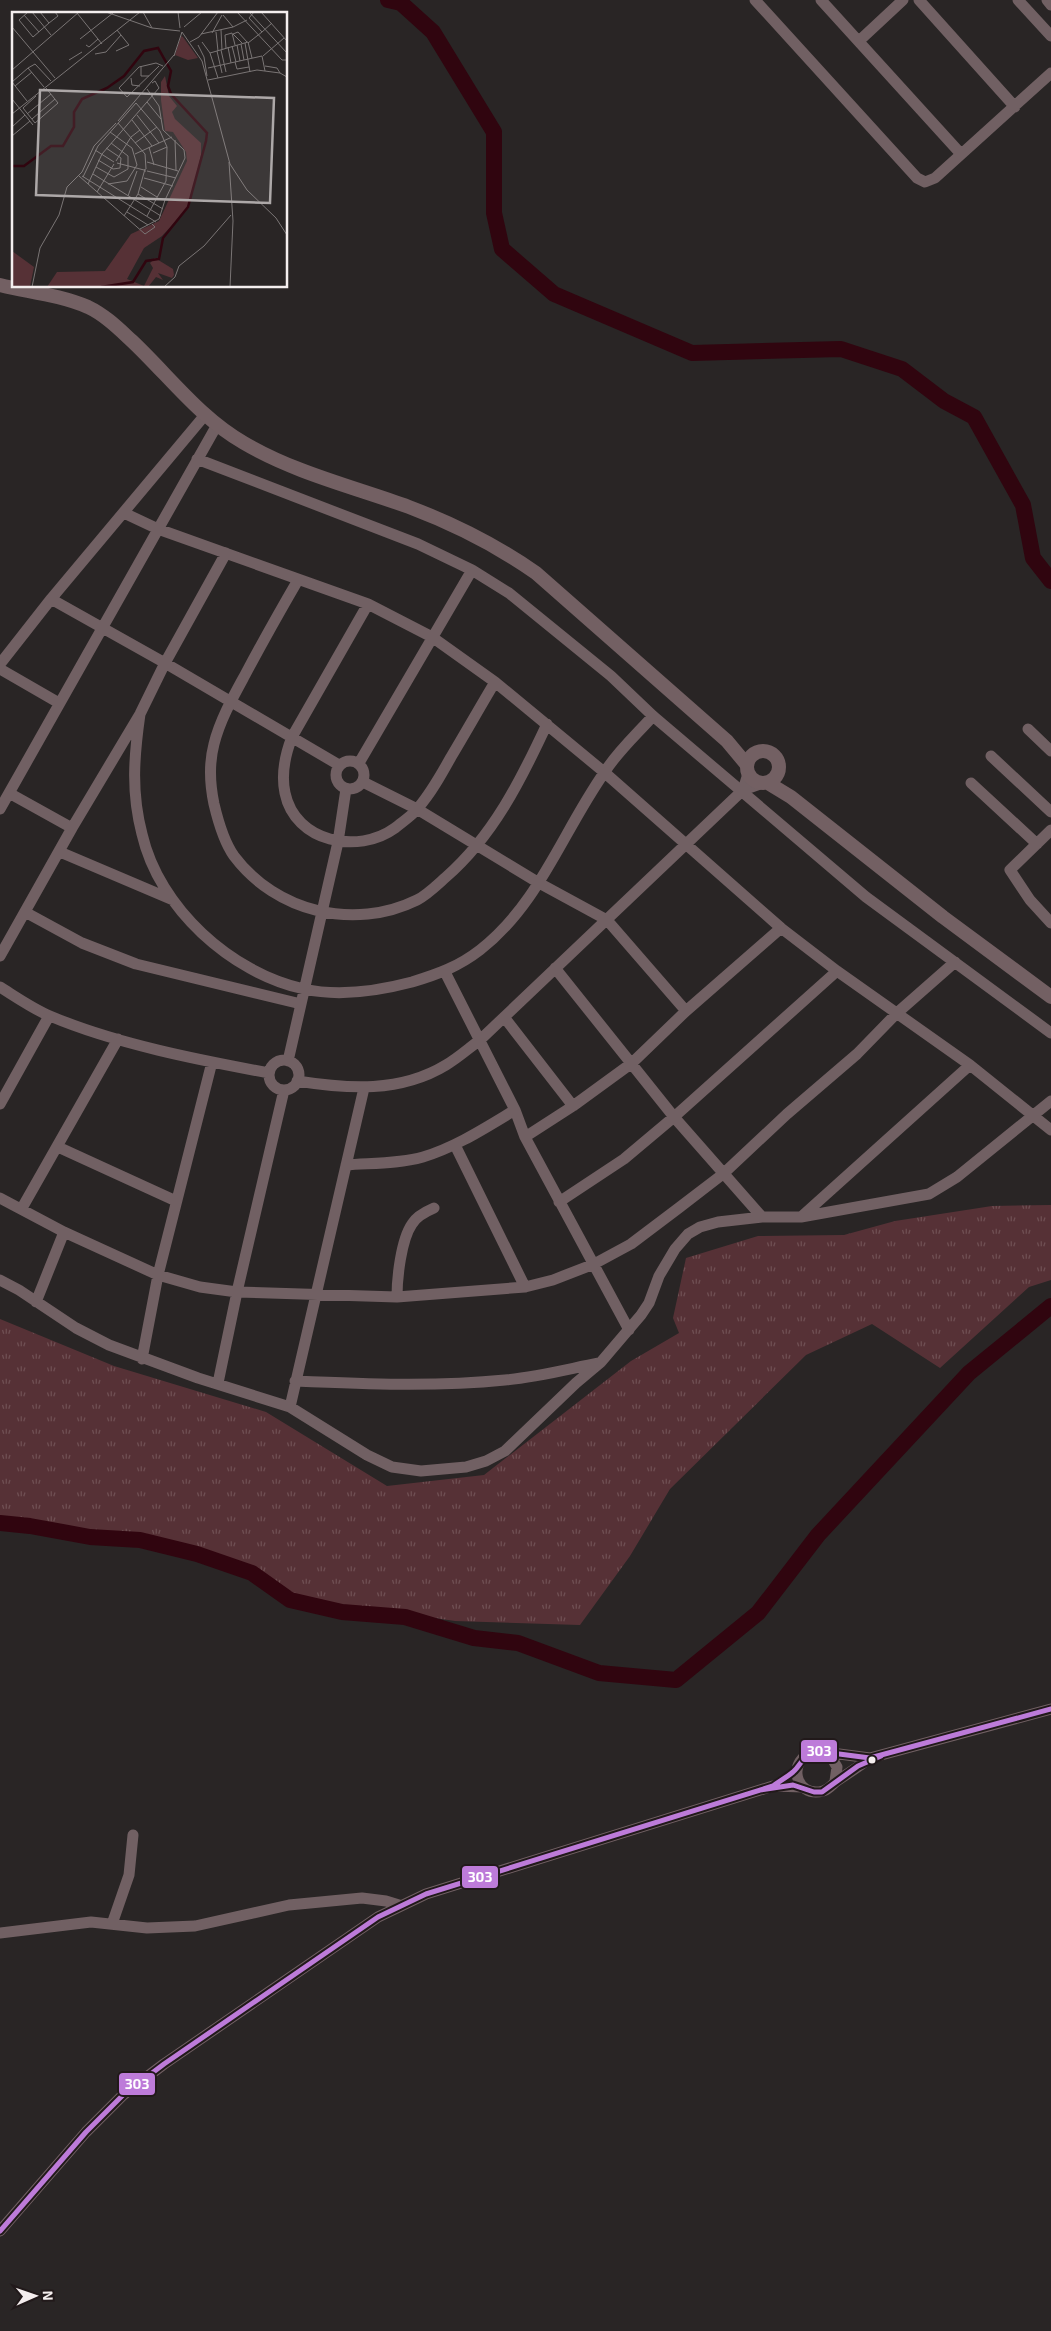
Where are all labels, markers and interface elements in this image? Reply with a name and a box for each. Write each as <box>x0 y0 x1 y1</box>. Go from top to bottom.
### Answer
inset map <box>12 12 288 288</box>
line badge: 303 <box>800 1739 838 1763</box>
text: 303 <box>807 1742 831 1759</box>
unlabelled marker <box>867 1755 877 1765</box>
line badge: 303 <box>461 1865 499 1889</box>
text: 303 <box>468 1868 492 1885</box>
line badge: 303 <box>118 2072 156 2096</box>
text: 303 <box>125 2075 149 2092</box>
north arrow <box>10 2271 60 2321</box>
text: N <box>40 2290 57 2301</box>

